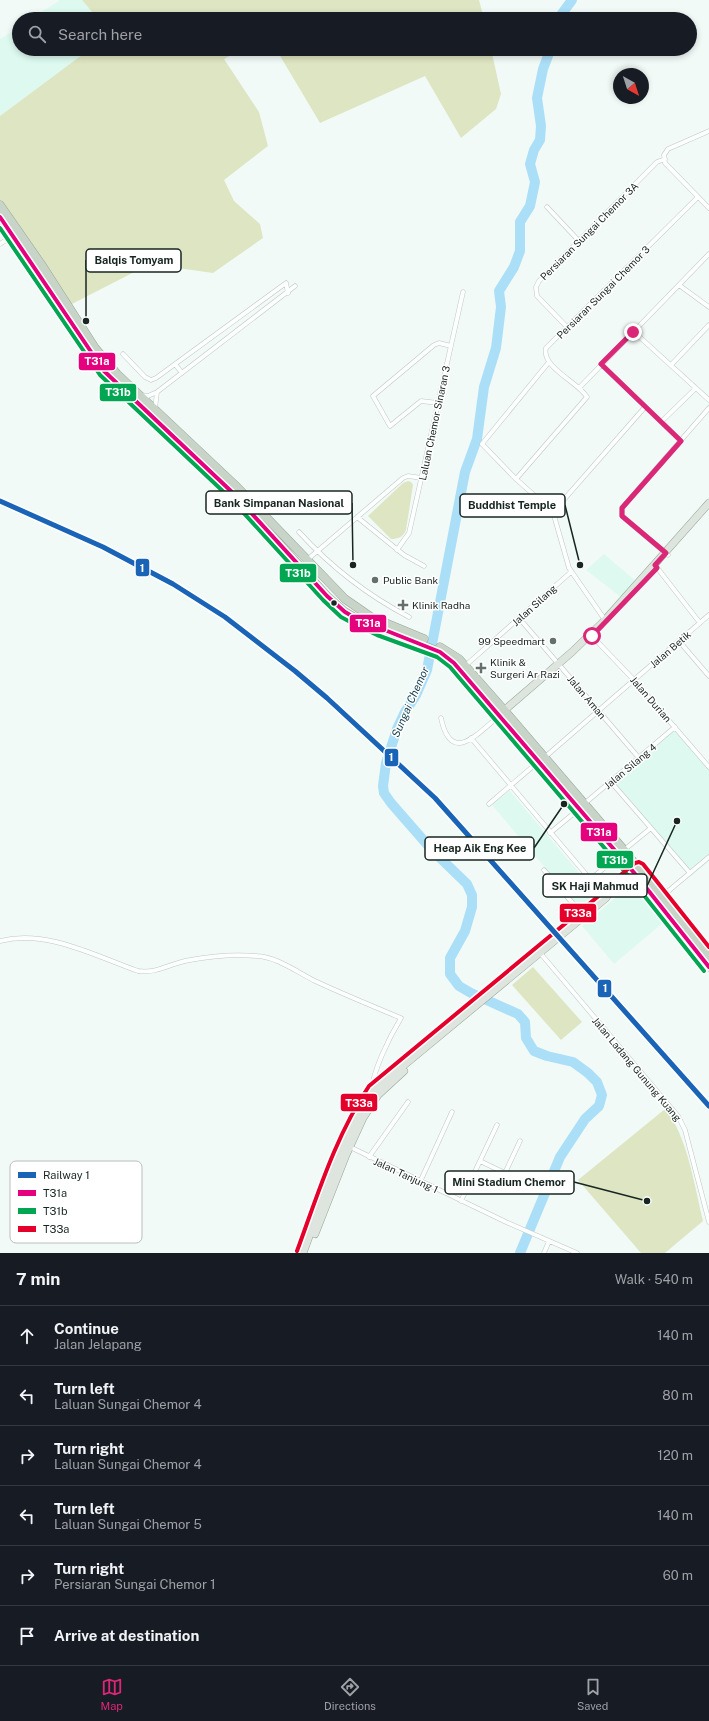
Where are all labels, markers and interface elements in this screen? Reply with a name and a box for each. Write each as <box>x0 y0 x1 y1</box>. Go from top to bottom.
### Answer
search box <box>12 12 697 56</box>
icon: search <box>26 23 48 45</box>
text: Search here <box>58 26 142 43</box>
north arrow <box>613 68 649 104</box>
street label: Persiaran Sungai Chemor 3A <box>538 180 640 282</box>
street label: Persiaran Sungai Chemor 3 <box>554 243 652 341</box>
callout: Balqis Tomyam <box>86 249 181 272</box>
text: Balqis Tomyam <box>95 254 174 266</box>
route end <box>624 323 642 341</box>
line badge: T31a <box>78 352 116 371</box>
text: T31a <box>84 355 110 367</box>
street label: Laluan Chemor Sinaran 3 <box>416 365 452 481</box>
line badge: T31b <box>99 383 137 402</box>
text: T31b <box>105 386 131 398</box>
callout: Bank Simpanan Nasional <box>206 491 352 514</box>
callout: Buddhist Temple <box>460 494 565 517</box>
text: Bank Simpanan Nasional <box>214 497 345 509</box>
text: Buddhist Temple <box>468 499 556 511</box>
line badge: 1 <box>135 558 150 577</box>
text: 1 <box>140 562 144 574</box>
line badge: T31b <box>279 563 317 583</box>
text: T31b <box>285 567 311 579</box>
place label: Public Bank <box>383 574 438 586</box>
marker: Public Bank <box>370 575 380 585</box>
street label: Jalan Silang <box>509 582 559 628</box>
unlabelled marker <box>329 598 339 608</box>
marker: Klinik Radha <box>397 599 409 611</box>
place label: Klinik Radha <box>412 599 470 611</box>
line badge: T31a <box>349 614 387 633</box>
text: T31a <box>355 617 381 629</box>
route start <box>583 627 601 645</box>
street label: Jalan Betik <box>647 628 693 670</box>
place label: 99 Speedmart <box>478 635 545 647</box>
marker: 99 Speedmart <box>548 636 558 646</box>
place label: Klinik & Surgeri Ar Razi <box>490 656 560 680</box>
marker: Klinik & Surgeri Ar Razi <box>475 662 487 674</box>
water label: Sungai Chemor <box>389 664 431 739</box>
street label: Jalan Aman <box>565 673 609 721</box>
street label: Jalan Durian <box>628 674 674 724</box>
street label: Jalan Silang 4 <box>601 741 659 791</box>
line badge: 1 <box>384 748 399 767</box>
text: 1 <box>389 751 393 763</box>
line badge: T31a <box>580 822 618 842</box>
text: T31a <box>586 826 612 838</box>
callout: Heap Aik Eng Kee <box>425 837 534 860</box>
text: Heap Aik Eng Kee <box>434 842 526 854</box>
line badge: T31b <box>596 850 634 869</box>
text: T31b <box>602 854 628 866</box>
callout: SK Haji Mahmud <box>543 874 647 897</box>
text: SK Haji Mahmud <box>551 880 639 892</box>
line badge: T33a <box>559 903 597 923</box>
text: T33a <box>564 907 592 919</box>
line badge: 1 <box>597 979 612 998</box>
text: 1 <box>603 982 607 994</box>
street label: Jalan Ladang Gunung Kuang <box>590 1014 684 1124</box>
line badge: T33a <box>340 1093 378 1112</box>
text: T33a <box>345 1097 373 1109</box>
street label: Jalan Tanjung 1 <box>372 1155 440 1195</box>
legend <box>10 1161 142 1243</box>
text: Railway 1 <box>43 1169 90 1181</box>
callout: Mini Stadium Chemor <box>445 1171 574 1194</box>
text: Mini Stadium Chemor <box>452 1176 566 1188</box>
text: T31a <box>43 1187 67 1199</box>
text: T31b <box>43 1205 68 1217</box>
text: T33a <box>43 1223 69 1235</box>
text: 7 min <box>16 1269 60 1289</box>
text: Walk · 540 m <box>615 1272 693 1287</box>
text: Continue <box>54 1320 119 1337</box>
icon: ahead <box>16 1325 38 1347</box>
text: 140 m <box>657 1328 693 1343</box>
text: Jalan Jelapang <box>54 1337 142 1352</box>
text: Turn left <box>54 1380 115 1397</box>
icon: left <box>16 1385 38 1407</box>
text: 80 m <box>662 1388 693 1403</box>
text: Laluan Sungai Chemor 4 <box>54 1397 202 1412</box>
text: Turn right <box>54 1440 124 1457</box>
icon: right <box>16 1445 38 1467</box>
text: 120 m <box>658 1448 693 1463</box>
text: Laluan Sungai Chemor 4 <box>54 1457 202 1472</box>
text: Turn left <box>54 1500 115 1517</box>
icon: left <box>16 1505 38 1527</box>
text: 140 m <box>657 1508 693 1523</box>
text: Laluan Sungai Chemor 5 <box>54 1517 202 1532</box>
text: Turn right <box>54 1560 124 1577</box>
icon: right <box>16 1565 38 1587</box>
text: 60 m <box>663 1568 693 1583</box>
text: Persiaran Sungai Chemor 1 <box>54 1577 216 1592</box>
icon: arrive <box>16 1625 38 1647</box>
text: Arrive at destination <box>54 1627 199 1644</box>
tab: Map <box>101 1676 123 1712</box>
tab: Directions <box>324 1676 376 1712</box>
tab: Saved <box>577 1676 608 1712</box>

